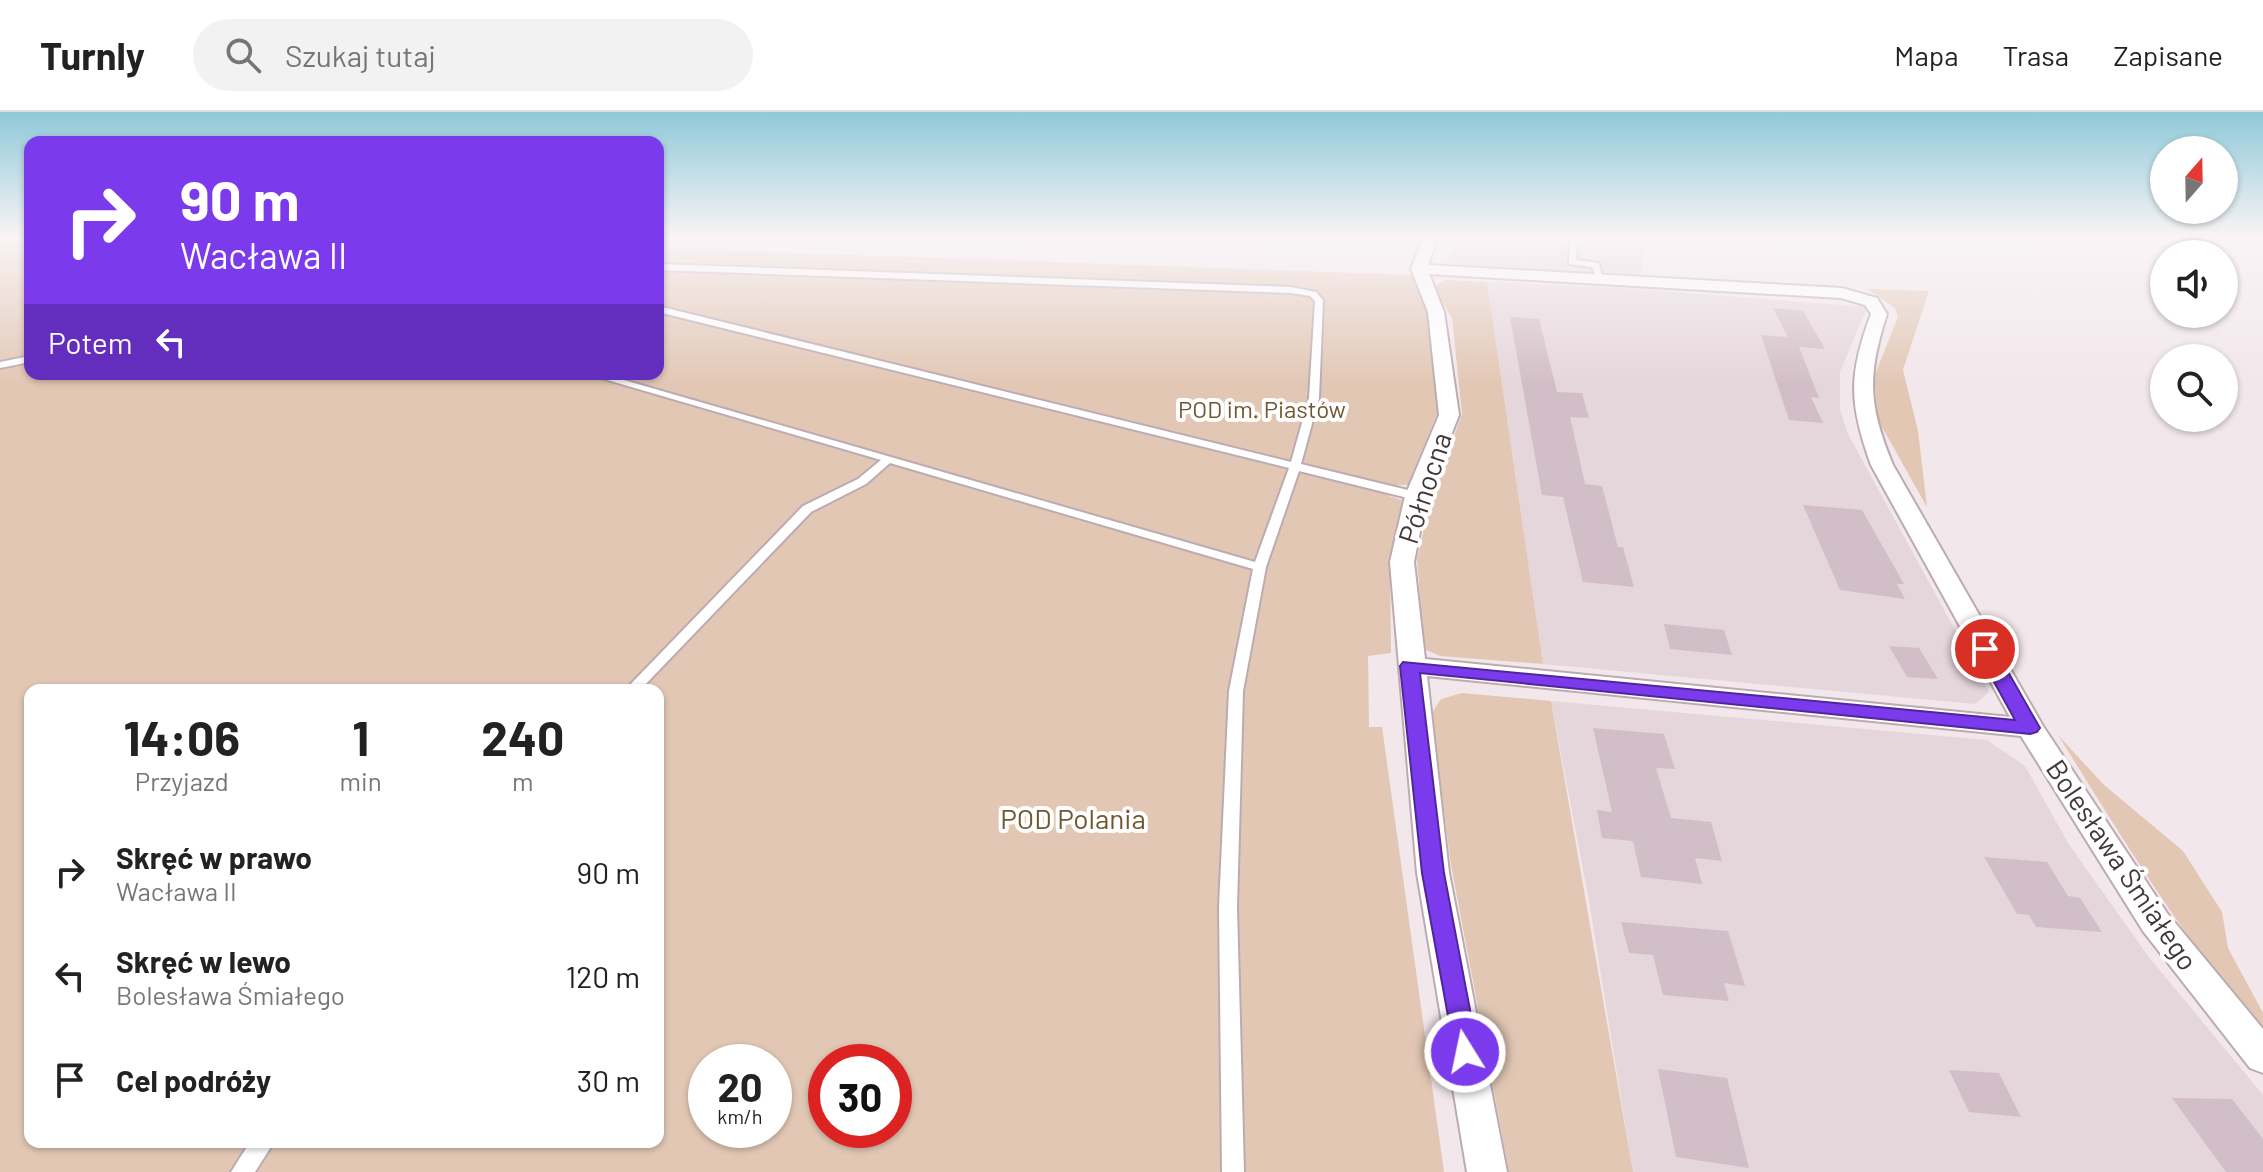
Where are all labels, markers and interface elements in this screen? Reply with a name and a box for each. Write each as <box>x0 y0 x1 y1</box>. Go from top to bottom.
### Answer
search box <box>193 19 753 91</box>
text: Turnly <box>40 32 145 78</box>
icon: search <box>221 33 265 77</box>
text: Szukaj tutaj <box>285 37 436 73</box>
text: Mapa <box>1894 38 1958 72</box>
text: Trasa <box>2002 38 2069 72</box>
text: Zapisane <box>2113 38 2223 72</box>
north arrow <box>2150 136 2238 224</box>
map controls <box>2150 136 2238 432</box>
text: 90 m <box>180 165 300 232</box>
icon: right <box>48 168 152 272</box>
text: Wacława II <box>180 233 347 276</box>
button: sound <box>2150 240 2238 328</box>
icon: left <box>149 320 193 364</box>
text: Potem <box>48 324 133 360</box>
button: search <box>2150 344 2238 432</box>
park label: POD im. Piastów <box>1178 394 1346 423</box>
street label: Północna <box>1390 428 1458 548</box>
pin <box>1951 615 2019 683</box>
icon: arrive <box>1963 627 2007 671</box>
text: 14:06 <box>123 708 240 766</box>
text: 1 <box>352 708 369 766</box>
text: 240 <box>481 708 564 766</box>
street label: Bolesława Śmiałego <box>2040 753 2206 976</box>
text: Przyjazd <box>135 765 229 796</box>
text: min <box>340 765 382 796</box>
text: m <box>512 765 534 796</box>
park label: POD Polania <box>1000 801 1146 835</box>
text: Skręć w prawo <box>116 839 312 875</box>
icon: right <box>48 850 92 894</box>
text: 90 m <box>577 854 640 890</box>
text: Wacława II <box>116 875 237 906</box>
text: Skręć w lewo <box>116 943 291 979</box>
icon: left <box>48 954 92 998</box>
text: 120 m <box>566 958 640 994</box>
text: Bolesława Śmiałego <box>116 979 345 1010</box>
position arrow <box>1423 1010 1507 1094</box>
speed limit sign: 30 <box>808 1044 912 1148</box>
icon: arrive <box>48 1058 92 1102</box>
text: Cel podróży <box>116 1062 271 1098</box>
text: 30 m <box>577 1062 640 1098</box>
text: 20 <box>717 1062 763 1110</box>
text: km/h <box>717 1104 763 1128</box>

